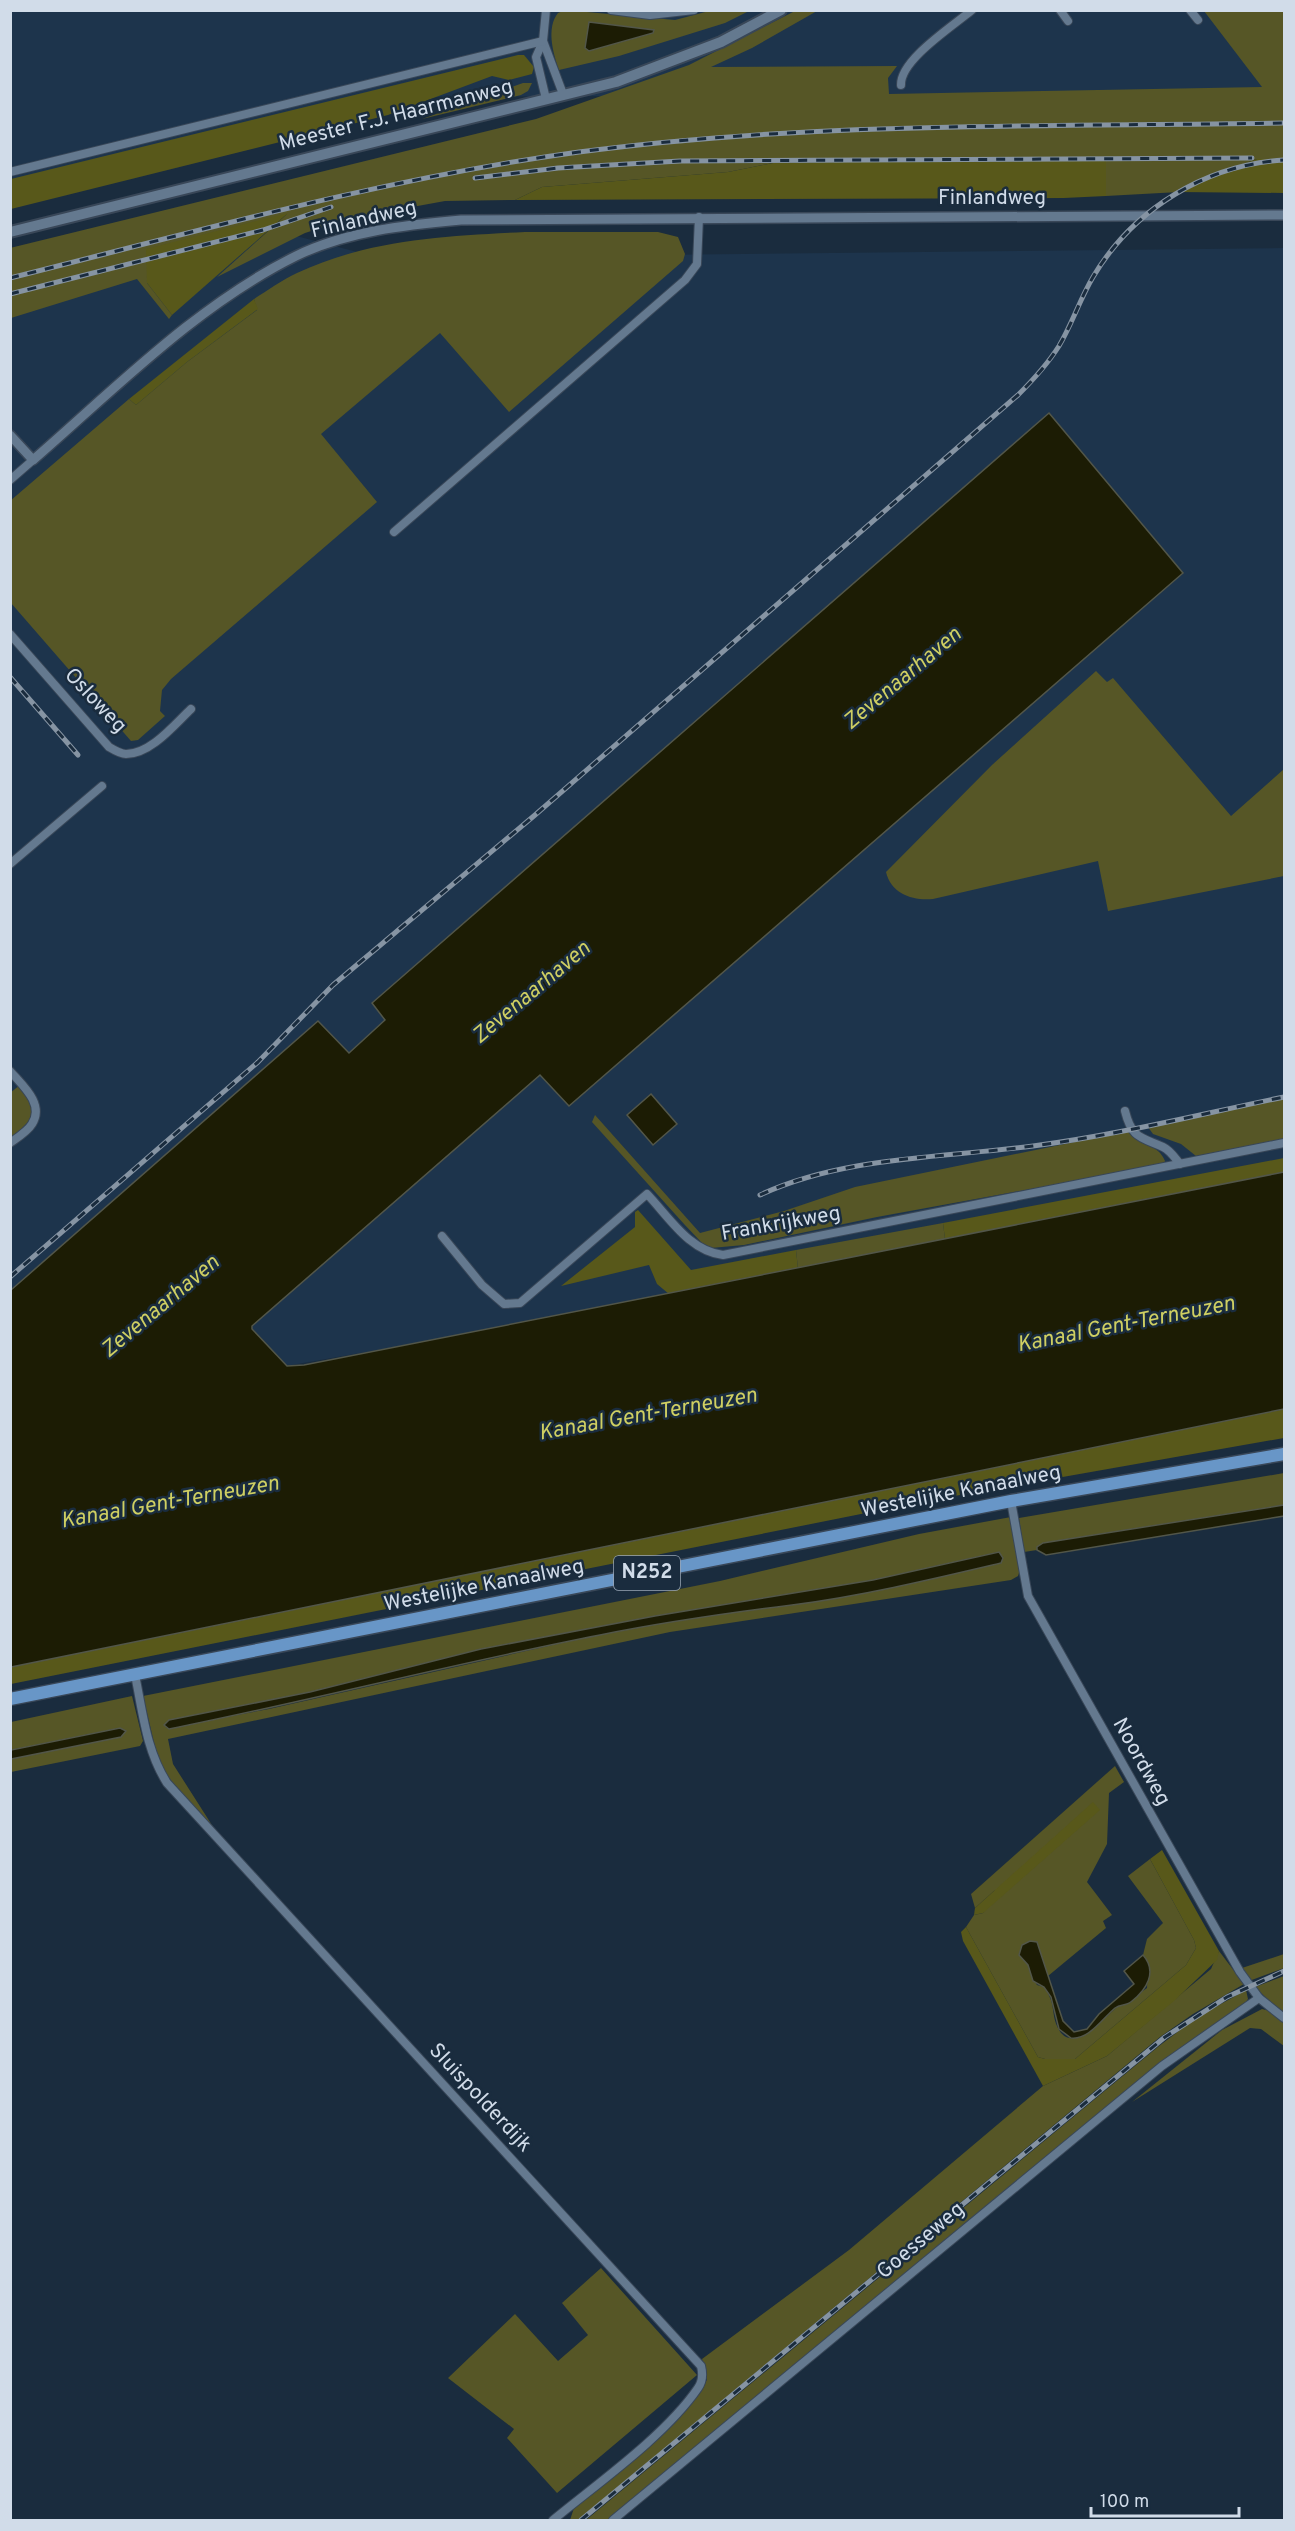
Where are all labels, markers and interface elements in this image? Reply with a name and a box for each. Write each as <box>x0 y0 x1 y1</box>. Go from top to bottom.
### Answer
street label: Meester F.J. Haarmanweg <box>276 74 516 158</box>
street label: Finlandweg <box>938 185 1046 212</box>
street label: Finlandweg <box>308 195 420 245</box>
water label: Zevenaarhaven <box>838 622 968 736</box>
street label: Osloweg <box>58 663 132 739</box>
water label: Zevenaarhaven <box>467 936 597 1050</box>
street label: Frankrijkweg <box>719 1200 843 1248</box>
water label: Zevenaarhaven <box>96 1250 226 1364</box>
water label: Kanaal Gent-Terneuzen <box>1015 1291 1237 1359</box>
water label: Kanaal Gent-Terneuzen <box>537 1382 759 1448</box>
street label: Westelijke Kanaalweg <box>859 1459 1063 1525</box>
water label: Kanaal Gent-Terneuzen <box>59 1470 281 1536</box>
street label: Westelijke Kanaalweg <box>382 1553 586 1619</box>
road number: N252 <box>614 1556 680 1590</box>
street label: Noordweg <box>1106 1713 1176 1811</box>
street label: Sluispolderdijk <box>422 2038 538 2158</box>
street label: Goesseweg <box>872 2196 970 2286</box>
scale bar <box>1091 2480 1240 2518</box>
text: 100 m <box>1100 2491 1149 2514</box>

